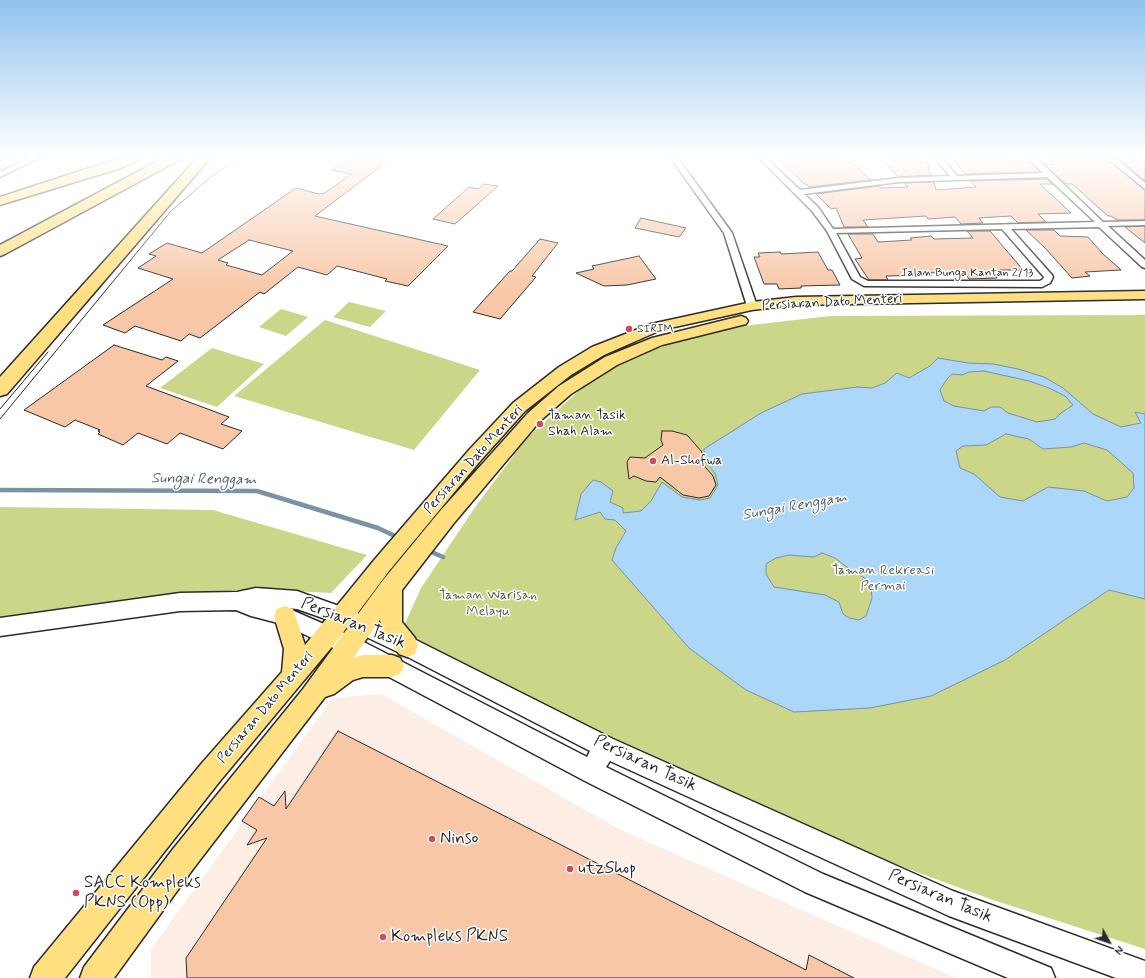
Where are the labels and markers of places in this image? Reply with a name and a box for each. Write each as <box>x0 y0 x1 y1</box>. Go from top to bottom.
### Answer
place label: SIRIM <box>637 322 673 336</box>
marker: SIRIM <box>624 324 634 334</box>
place label: Taman Tasik Shah Alam <box>548 408 626 440</box>
marker: Taman Tasik Shah Alam <box>535 419 545 429</box>
place label: Al-Shofwa <box>661 453 722 469</box>
marker: Al-Shofwa <box>648 456 658 466</box>
place label: Ninso <box>440 829 478 849</box>
marker: Ninso <box>427 834 437 844</box>
place label: utzShop <box>578 859 636 879</box>
marker: utzShop <box>565 864 575 874</box>
place label: SACC Kompleks PKNS (Opp) <box>84 873 201 913</box>
marker: SACC Kompleks PKNS (Opp) <box>71 888 81 898</box>
place label: Kompleks PKNS <box>391 927 508 947</box>
marker: Kompleks PKNS <box>378 932 388 942</box>

